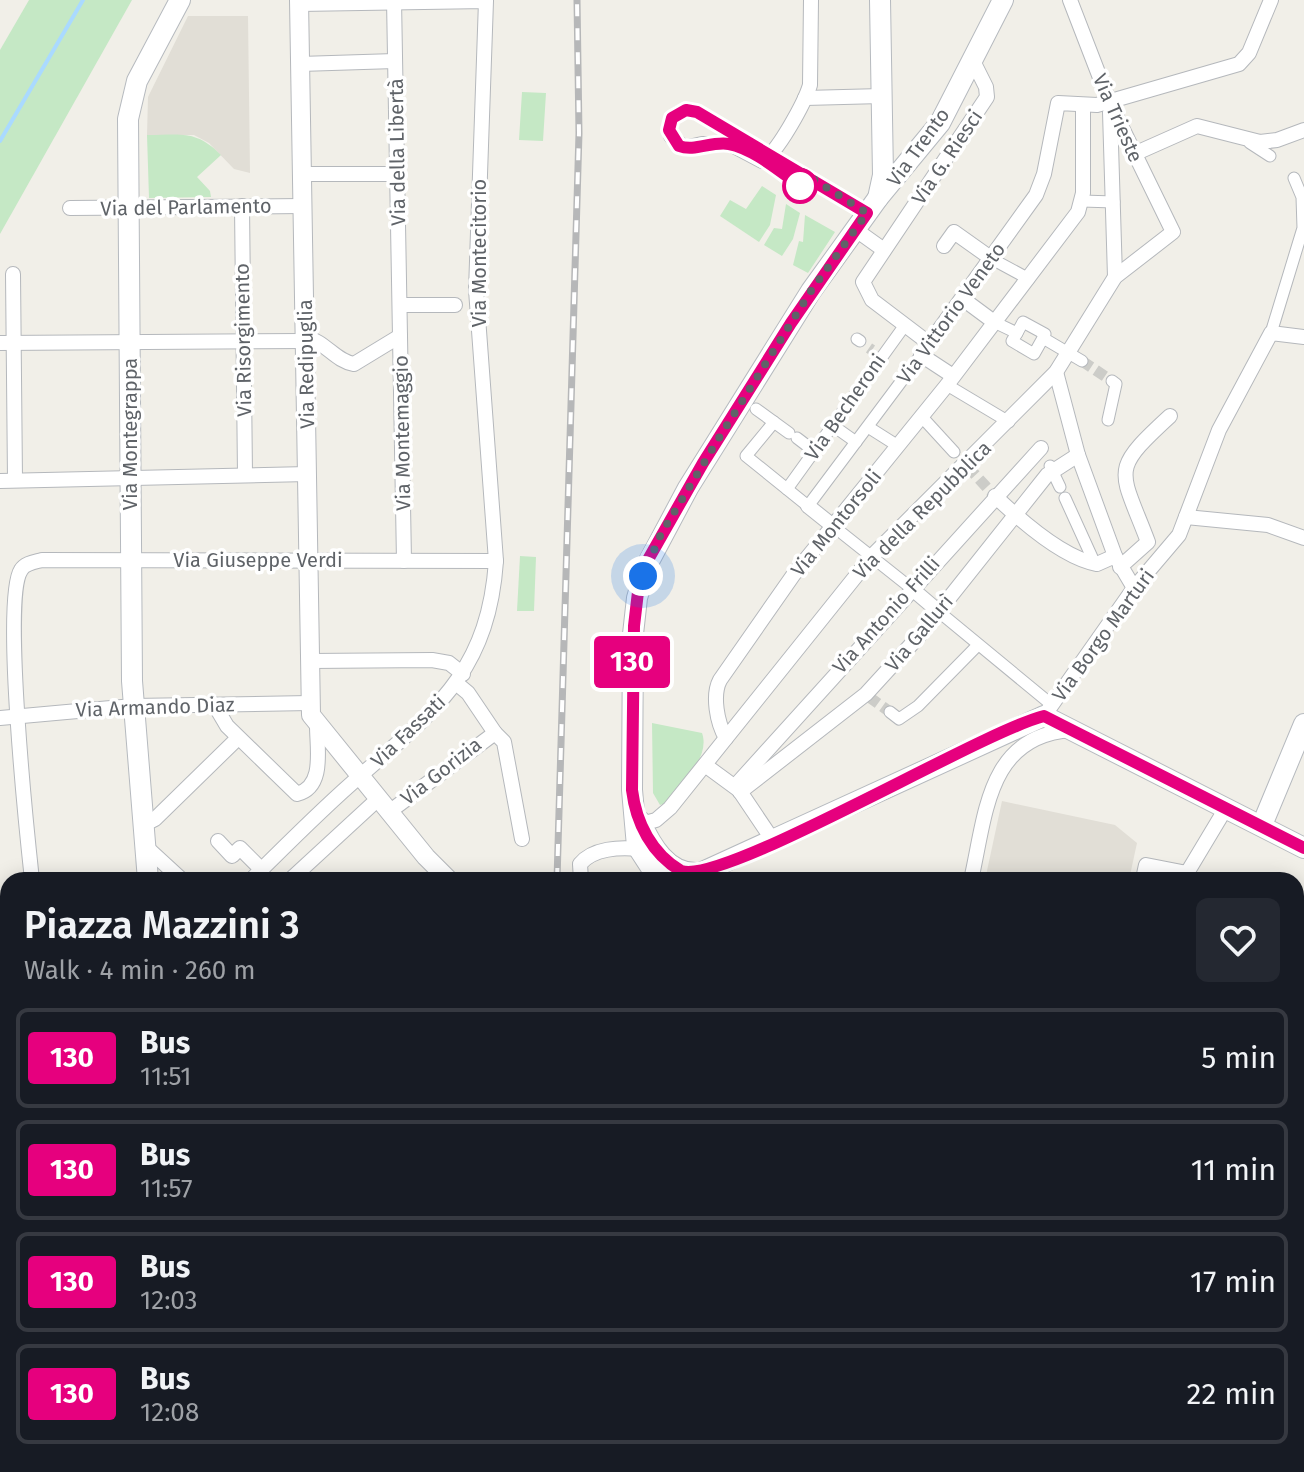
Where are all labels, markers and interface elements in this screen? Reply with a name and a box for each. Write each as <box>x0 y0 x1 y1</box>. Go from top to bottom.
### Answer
street label: Via Trieste <box>1088 70 1148 166</box>
street label: Via della Libertà <box>384 78 410 226</box>
street label: Via Trento <box>882 103 954 191</box>
street label: Via G. Riesci <box>907 105 987 209</box>
unlabelled marker <box>783 169 817 203</box>
street label: Via Montecitorio <box>467 179 491 327</box>
street label: Via del Parlamento <box>100 194 272 220</box>
street label: Via Vittorio Veneto <box>892 238 1010 388</box>
street label: Via Risorgimento <box>230 263 256 417</box>
street label: Via Redipuglia <box>293 299 319 429</box>
street label: Via Becheroni <box>800 349 890 465</box>
street label: Via Montemaggio <box>389 355 415 511</box>
street label: Via Montegrappa <box>118 358 142 510</box>
street label: Via della Repubblica <box>848 436 996 584</box>
street label: Via Montorsoli <box>786 465 886 581</box>
street label: Via Giuseppe Verdi <box>173 548 343 572</box>
street label: Via Antonio Frilli <box>827 552 945 678</box>
your location <box>623 556 663 596</box>
street label: Via Borgo Marturi <box>1047 564 1159 706</box>
street label: Via Gallurì <box>880 589 958 676</box>
line badge: 130 <box>586 636 678 688</box>
text: 130 <box>610 645 654 678</box>
street label: Via Fassati <box>366 690 450 772</box>
street label: Via Armando Diaz <box>75 692 235 722</box>
street label: Via Gorizia <box>396 732 486 810</box>
button: heart <box>1196 898 1280 982</box>
text: Piazza Mazzini 3 <box>24 902 299 948</box>
text: Walk · 4 min · 260 m <box>24 955 256 986</box>
text: Bus <box>140 1025 190 1061</box>
text: 5 min <box>1201 1040 1276 1076</box>
text: 130 <box>50 1041 94 1074</box>
text: 11:51 <box>140 1061 191 1092</box>
text: Bus <box>140 1137 190 1173</box>
text: 11 min <box>1191 1152 1276 1188</box>
text: 130 <box>50 1153 94 1186</box>
text: 11:57 <box>140 1173 192 1204</box>
text: Bus <box>140 1249 190 1285</box>
text: 17 min <box>1190 1264 1276 1300</box>
text: 130 <box>50 1265 94 1298</box>
text: 12:03 <box>140 1285 198 1316</box>
text: Bus <box>140 1361 190 1397</box>
text: 22 min <box>1187 1376 1276 1412</box>
text: 130 <box>50 1377 94 1410</box>
text: 12:08 <box>140 1397 199 1428</box>

